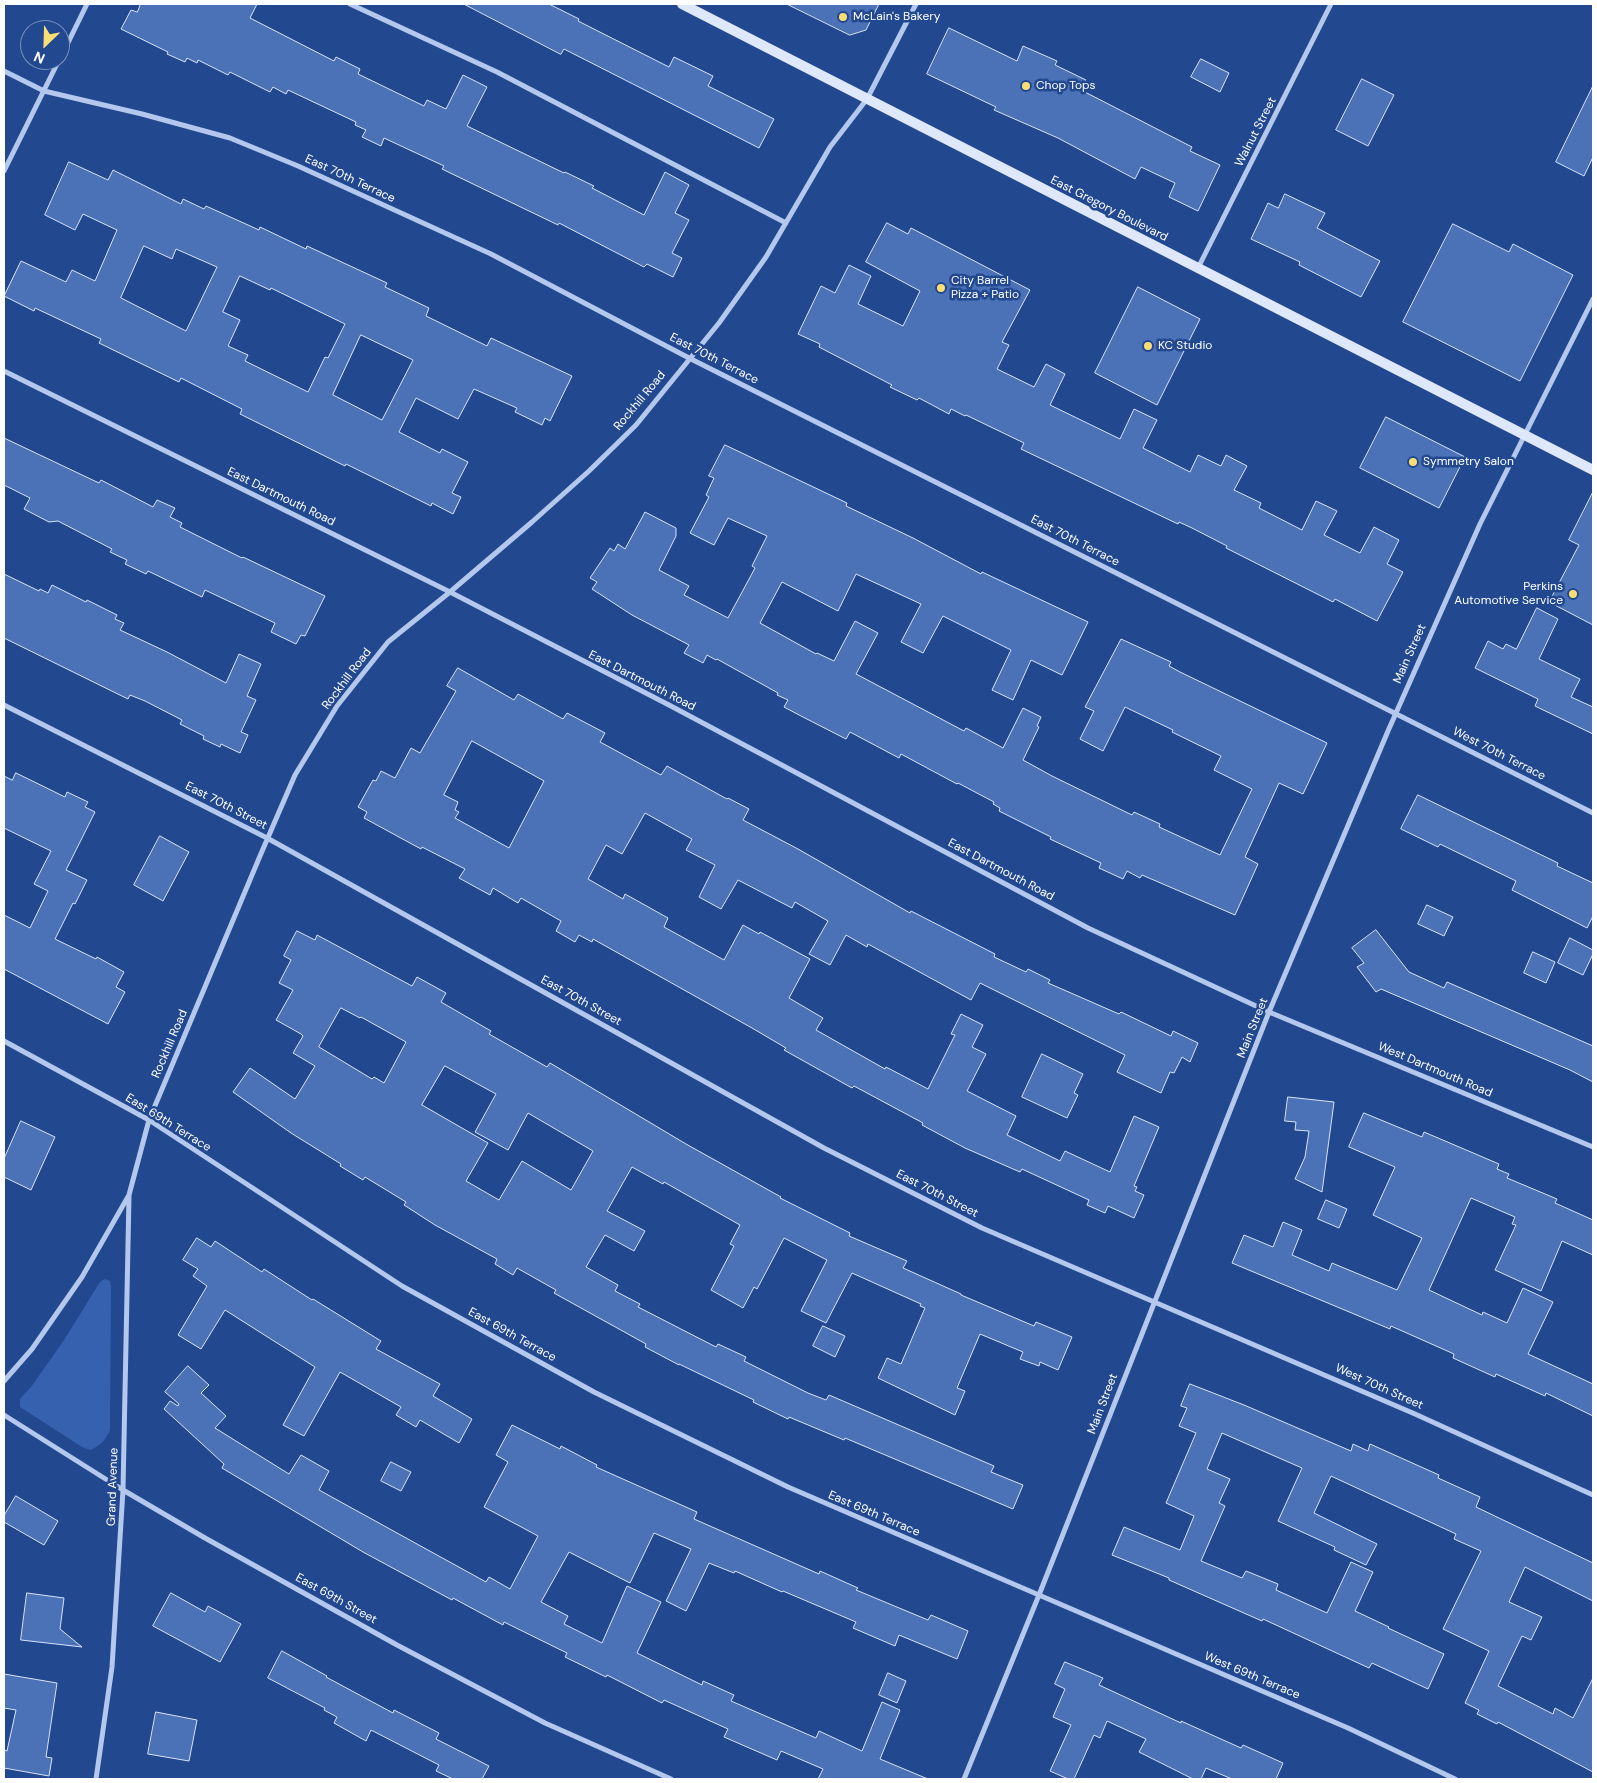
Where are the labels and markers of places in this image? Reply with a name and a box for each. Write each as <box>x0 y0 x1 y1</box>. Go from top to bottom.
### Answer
place label: McLain's Bakery <box>853 10 940 24</box>
marker: McLain's Bakery <box>837 11 849 23</box>
place label: Chop Tops <box>1036 79 1096 93</box>
marker: Chop Tops <box>1020 80 1032 92</box>
place label: City Barrel Pizza + Patio <box>951 274 1019 302</box>
marker: City Barrel Pizza + Patio <box>935 282 947 294</box>
place label: KC Studio <box>1158 339 1212 353</box>
marker: KC Studio <box>1142 340 1154 352</box>
place label: Symmetry Salon <box>1423 455 1514 469</box>
marker: Symmetry Salon <box>1407 456 1419 468</box>
place label: Perkins Automotive Service <box>1454 580 1563 608</box>
marker: Perkins Automotive Service <box>1567 588 1579 600</box>

